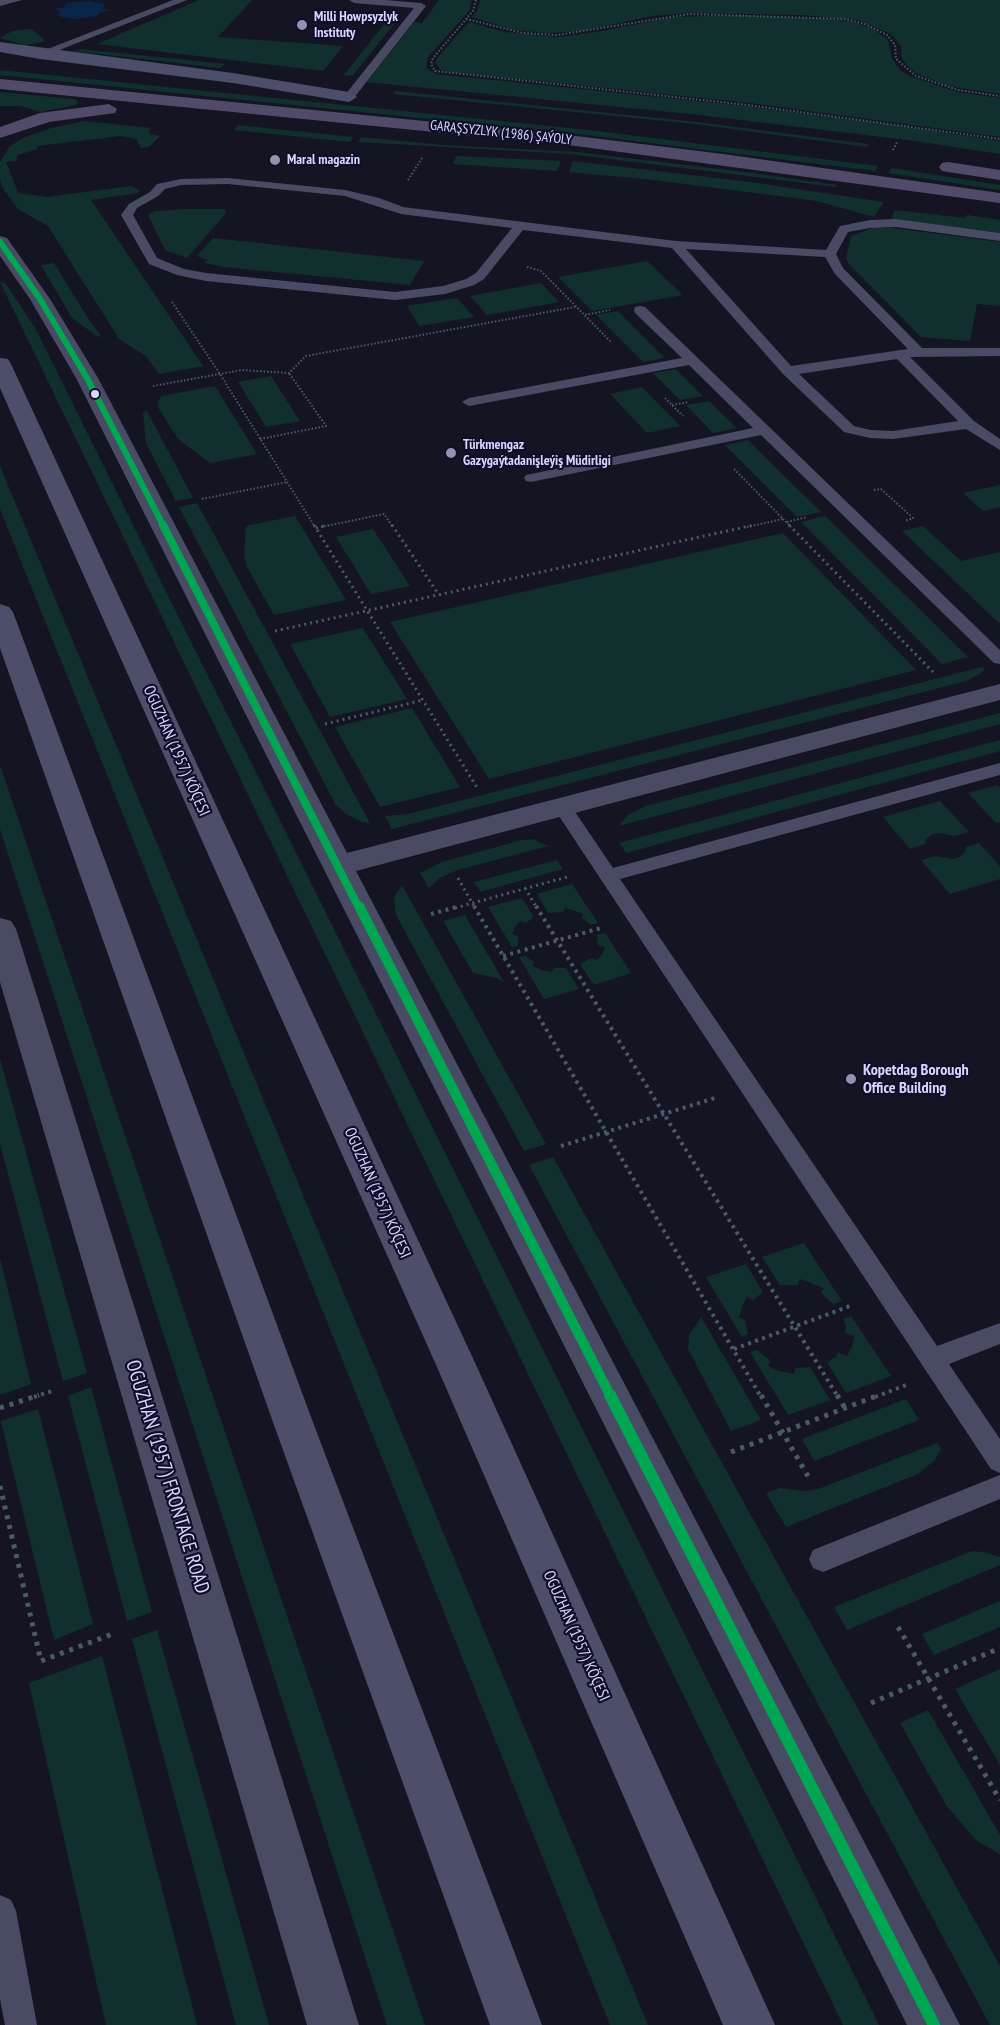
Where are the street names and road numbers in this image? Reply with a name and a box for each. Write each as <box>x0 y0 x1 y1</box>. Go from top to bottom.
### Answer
street label: GARAŞSYZLYK (1986) ŞAÝOLY <box>429 117 573 149</box>
street label: OGUZHAN (1957) KÖÇESI <box>139 683 213 819</box>
street label: OGUZHAN (1957) KÖÇESI <box>340 1125 414 1261</box>
street label: OGUZHAN (1957) FRONTAGE ROAD <box>120 1357 214 1597</box>
street label: OGUZHAN (1957) KÖÇESI <box>539 1568 613 1704</box>

